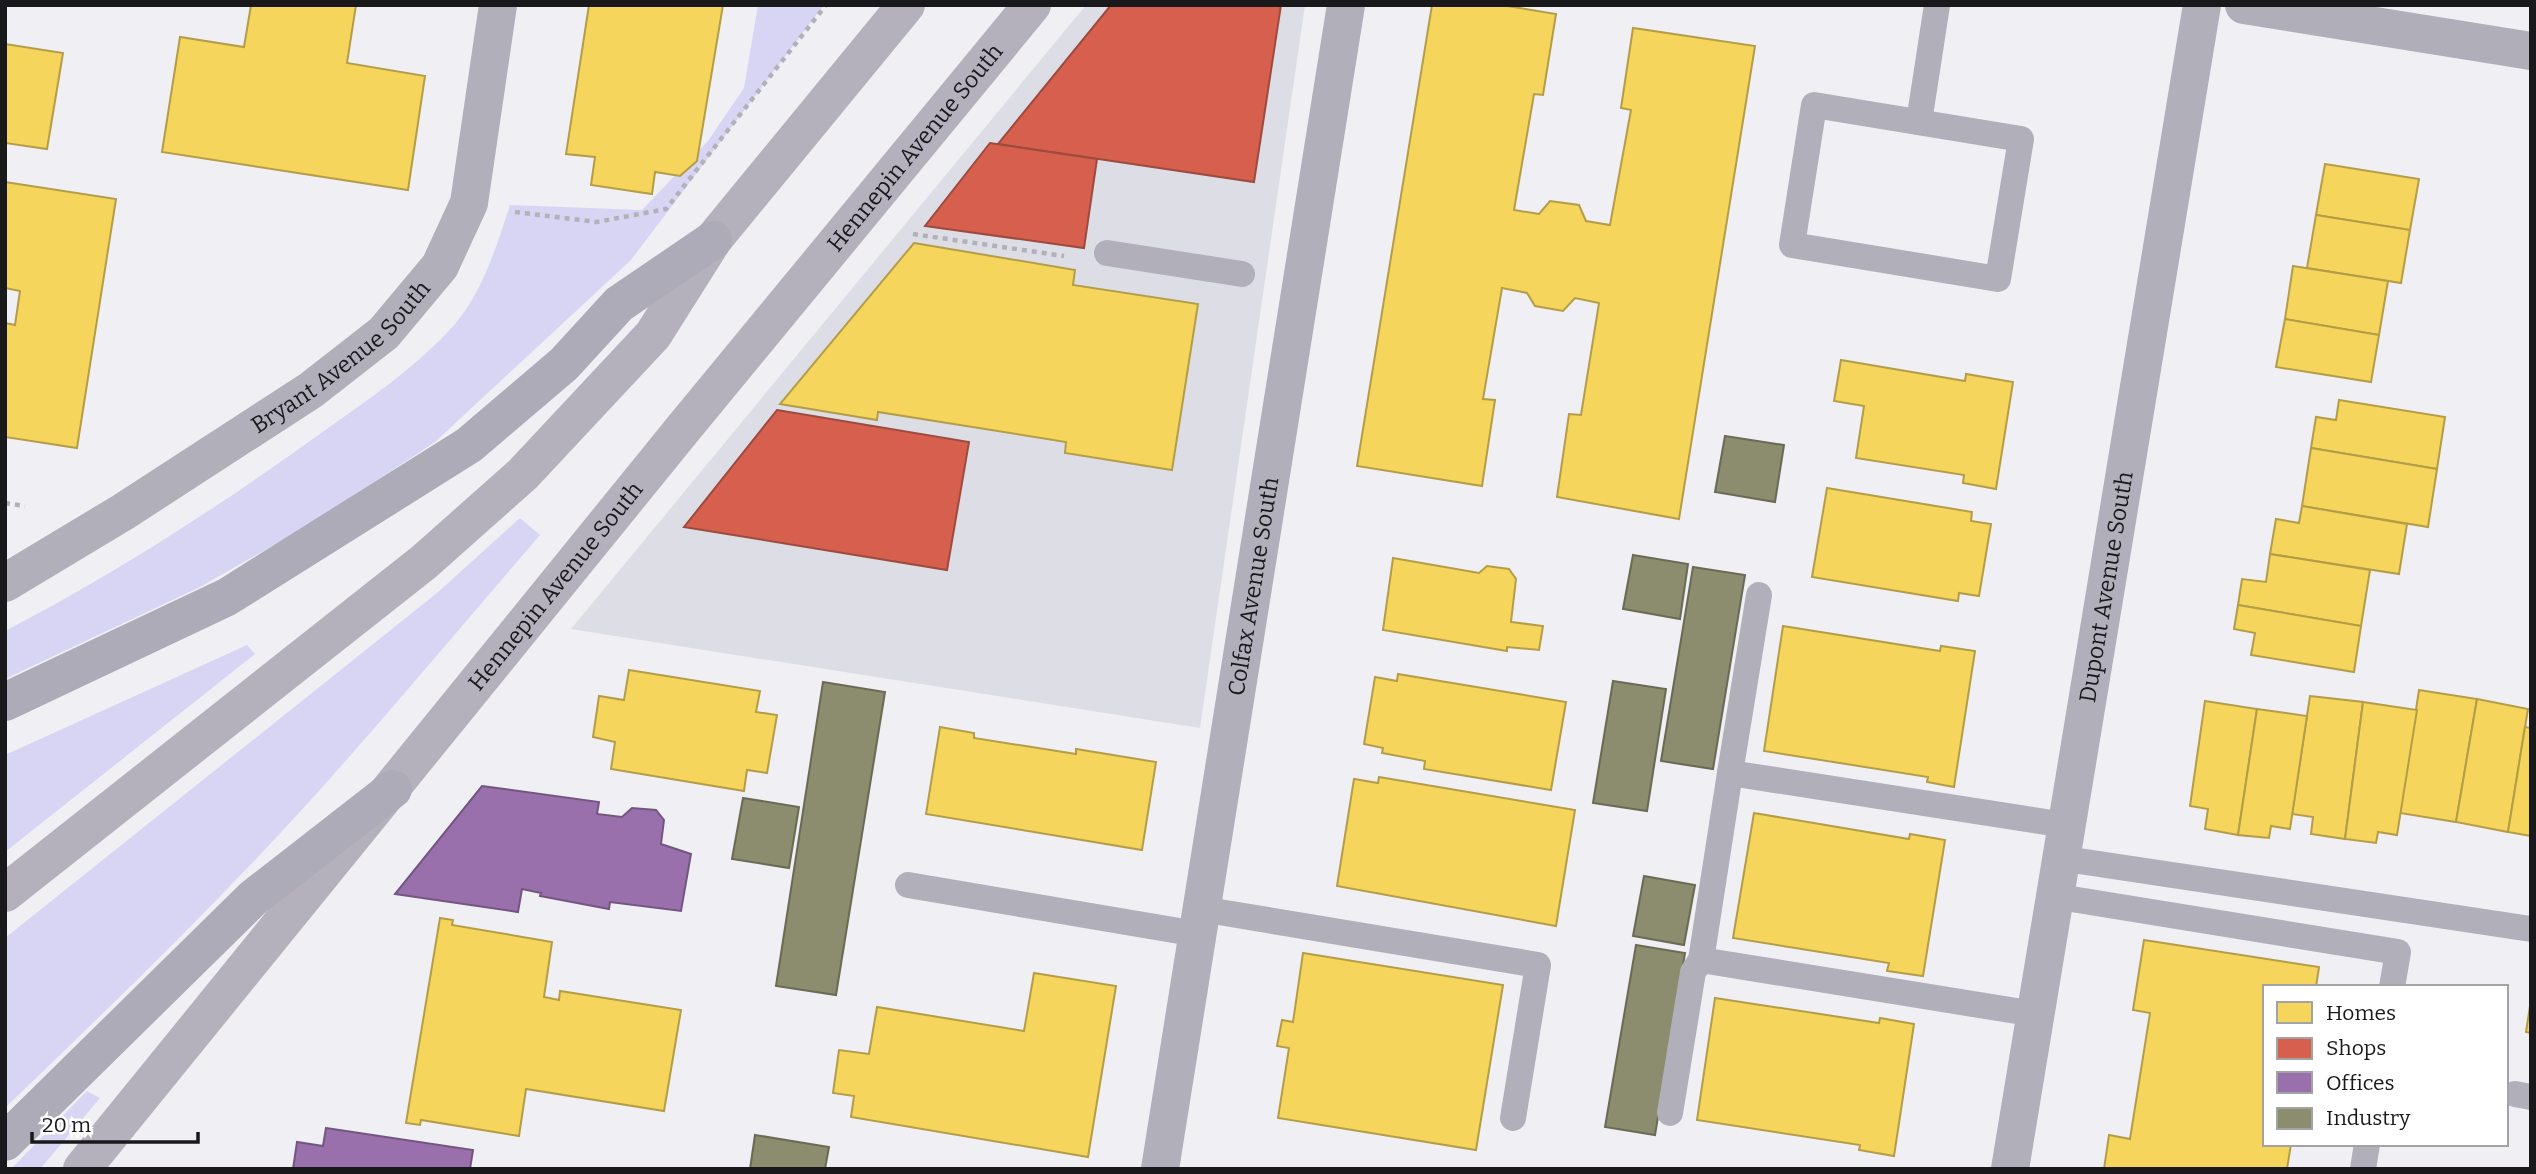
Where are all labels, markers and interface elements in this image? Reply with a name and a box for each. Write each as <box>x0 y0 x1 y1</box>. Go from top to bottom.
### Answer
street label: Hennepin Avenue South <box>821 38 1008 257</box>
street label: Bryant Avenue South <box>246 275 436 439</box>
street label: Dupont Avenue South <box>2073 469 2139 705</box>
street label: Colfax Avenue South <box>1222 475 1284 698</box>
street label: Hennepin Avenue South <box>462 476 648 696</box>
legend <box>2263 985 2508 1146</box>
text: Homes <box>2326 1000 2396 1026</box>
text: Shops <box>2326 1035 2386 1061</box>
text: Offices <box>2326 1070 2395 1096</box>
scale bar <box>32 1100 198 1144</box>
text: Industry <box>2326 1105 2411 1131</box>
text: 20 m <box>42 1112 91 1138</box>

